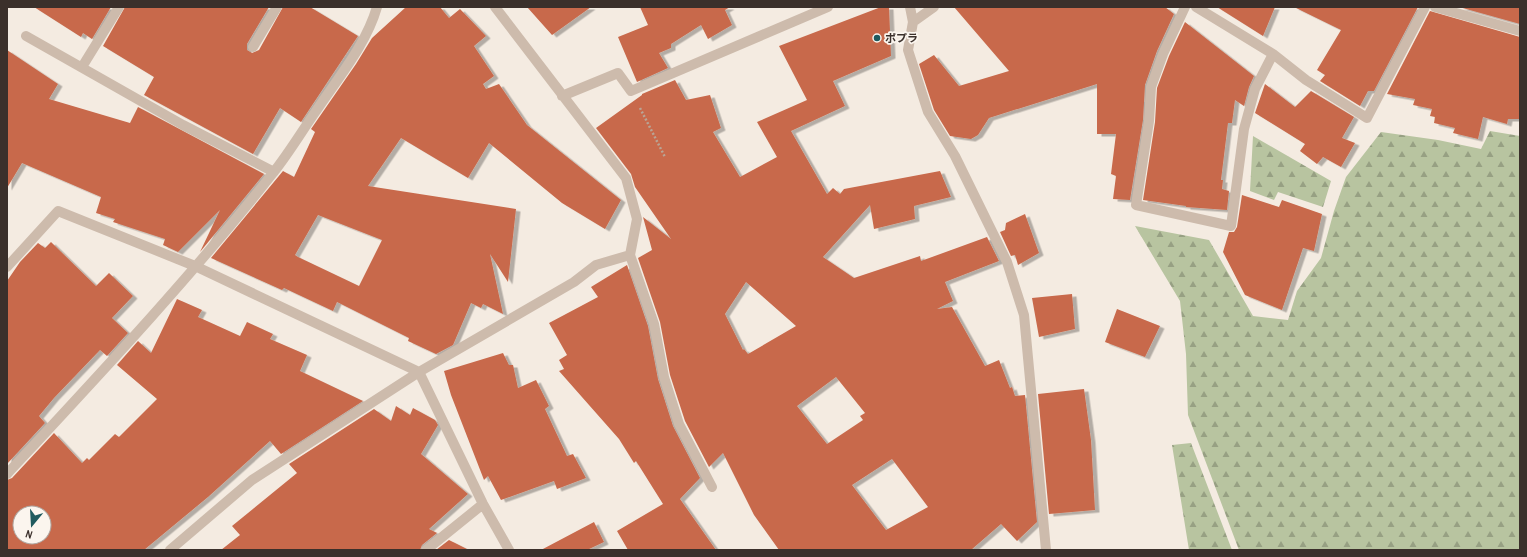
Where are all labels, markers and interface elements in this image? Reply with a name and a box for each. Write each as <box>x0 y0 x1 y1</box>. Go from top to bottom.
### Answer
place label: ポプラ <box>885 31 918 45</box>
marker: ポプラ <box>872 33 882 43</box>
north arrow <box>12 505 52 545</box>
text: N <box>24 527 34 542</box>

